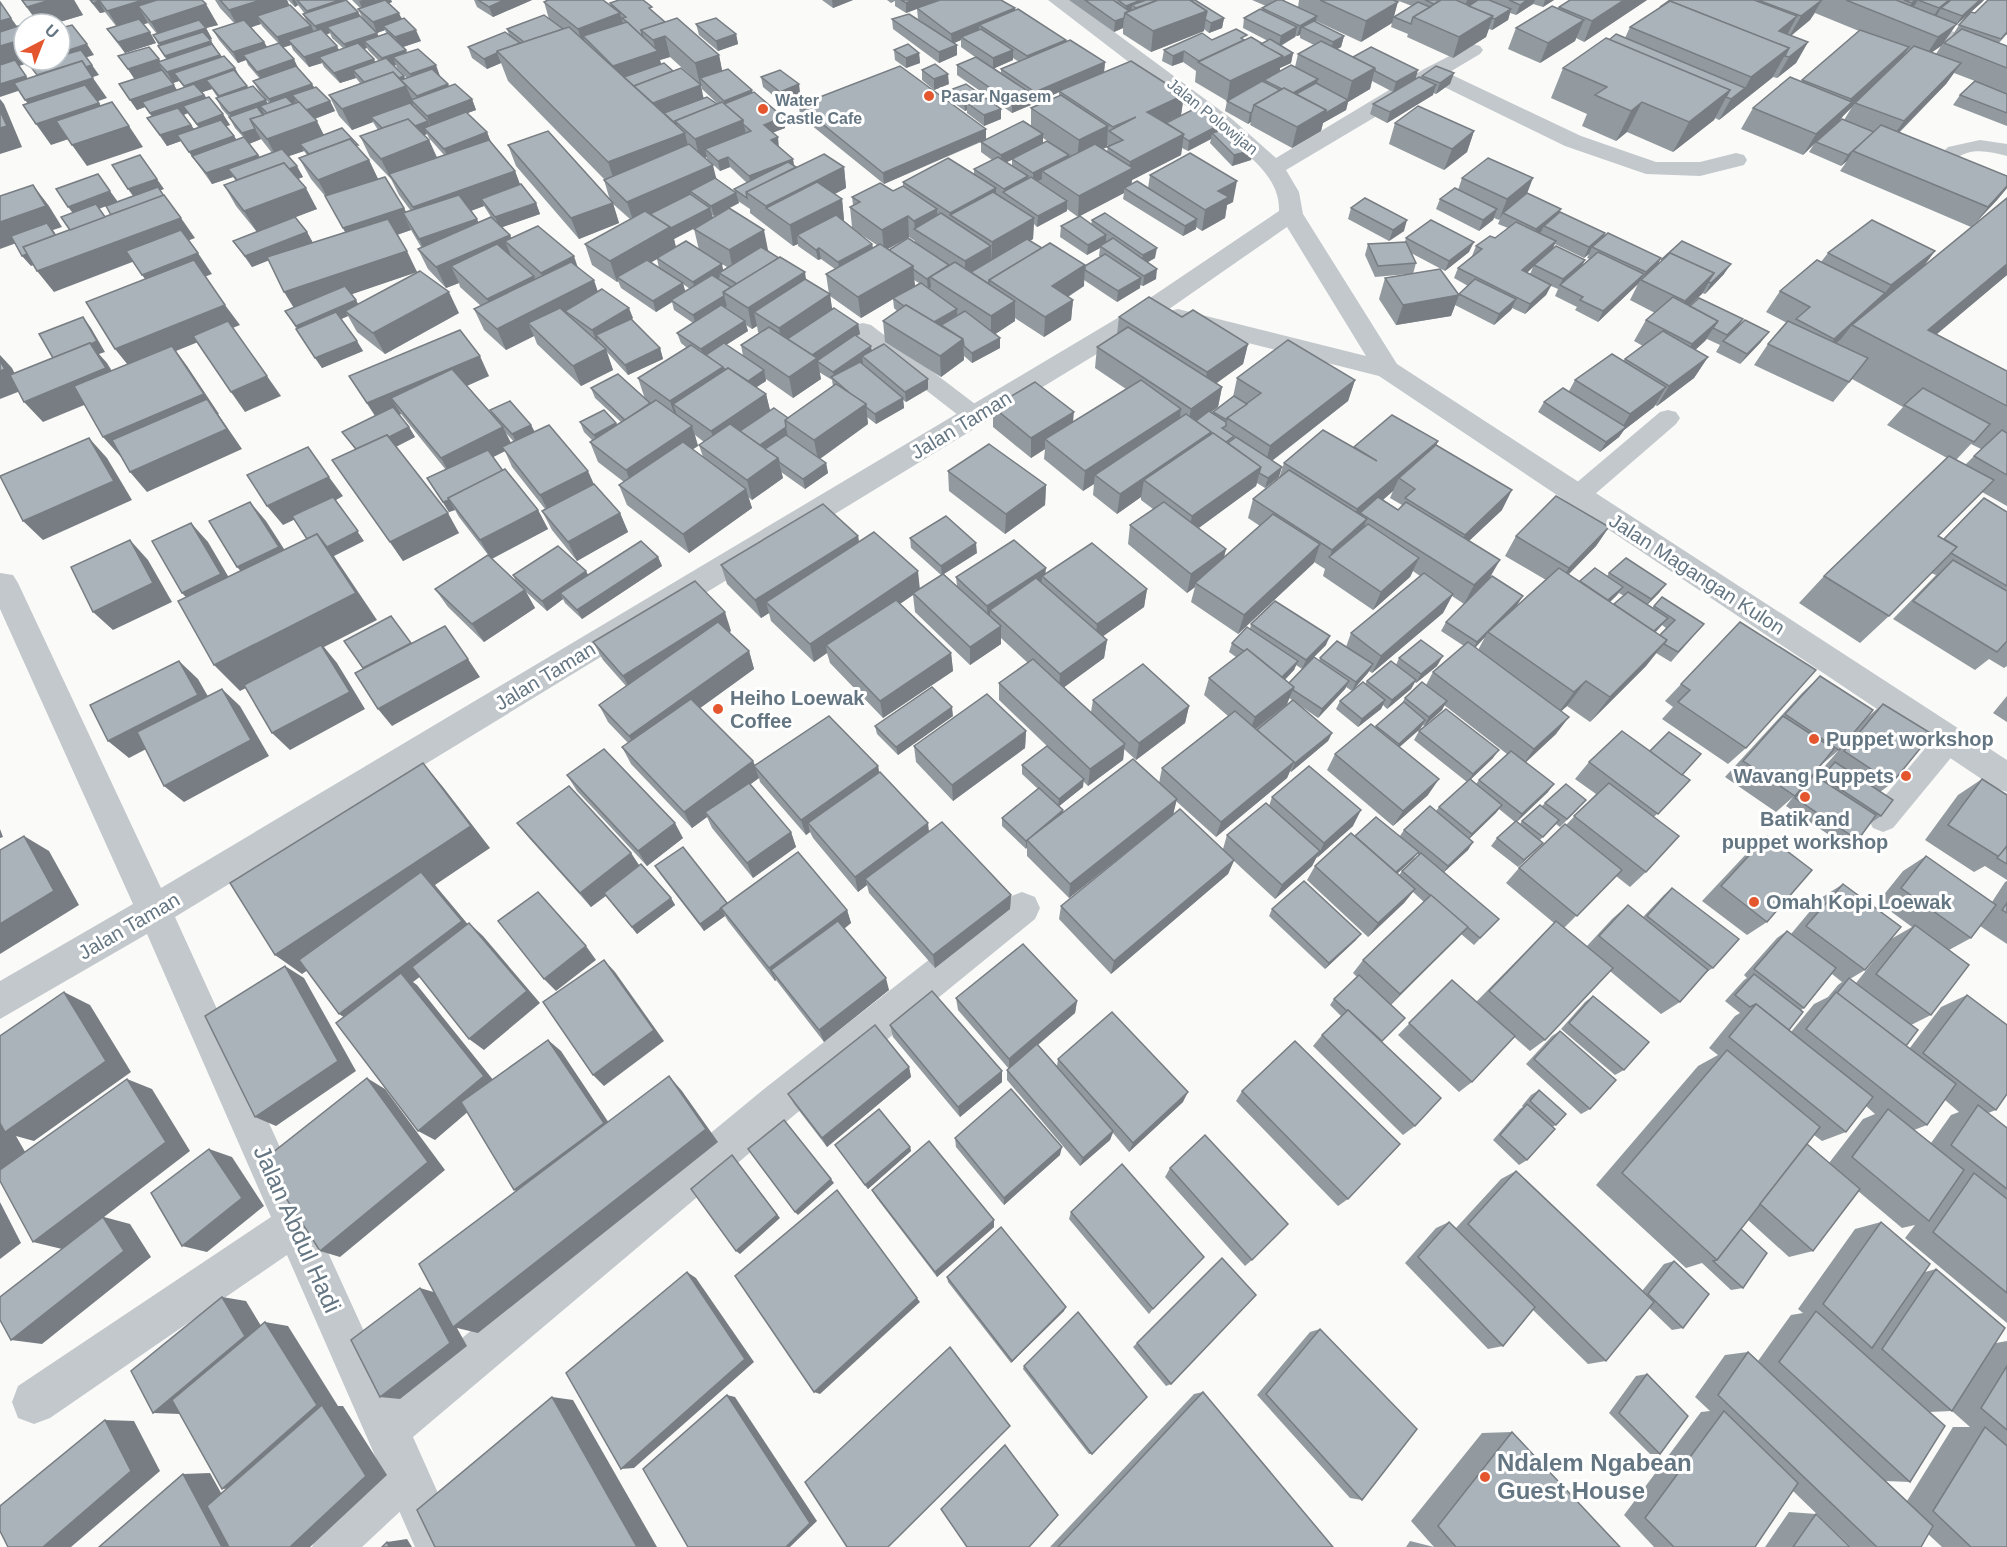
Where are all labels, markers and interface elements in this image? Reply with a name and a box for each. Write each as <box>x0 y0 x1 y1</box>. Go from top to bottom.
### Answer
north arrow <box>12 12 72 72</box>
text: U <box>42 21 62 41</box>
street label: Jalan Polowijan <box>1164 75 1261 158</box>
place label: Pasar Ngasem <box>941 88 1051 105</box>
marker: Pasar Ngasem <box>922 89 936 103</box>
place label: Water Castle Cafe <box>775 92 862 127</box>
marker: Water Castle Cafe <box>756 102 770 116</box>
street label: Jalan Taman <box>907 386 1015 464</box>
street label: Jalan Magangan Kulon <box>1605 509 1789 639</box>
street label: Jalan Taman <box>491 637 599 715</box>
place label: Heiho Loewak Coffee <box>730 687 865 732</box>
marker: Heiho Loewak Coffee <box>711 702 725 716</box>
place label: Puppet workshop <box>1826 728 1994 750</box>
marker: Puppet workshop <box>1807 732 1821 746</box>
place label: Wavang Puppets <box>1734 765 1894 787</box>
marker: Wavang Puppets <box>1899 769 1913 783</box>
marker: Batik and puppet workshop <box>1798 790 1812 804</box>
place label: Batik and puppet workshop <box>1722 808 1888 853</box>
street label: Jalan Taman <box>75 888 183 964</box>
place label: Omah Kopi Loewak <box>1766 891 1952 913</box>
marker: Omah Kopi Loewak <box>1747 895 1761 909</box>
street label: Jalan Abdul Hadi <box>248 1141 346 1317</box>
place label: Ndalem Ngabean Guest House <box>1497 1449 1692 1504</box>
marker: Ndalem Ngabean Guest House <box>1478 1470 1492 1484</box>

